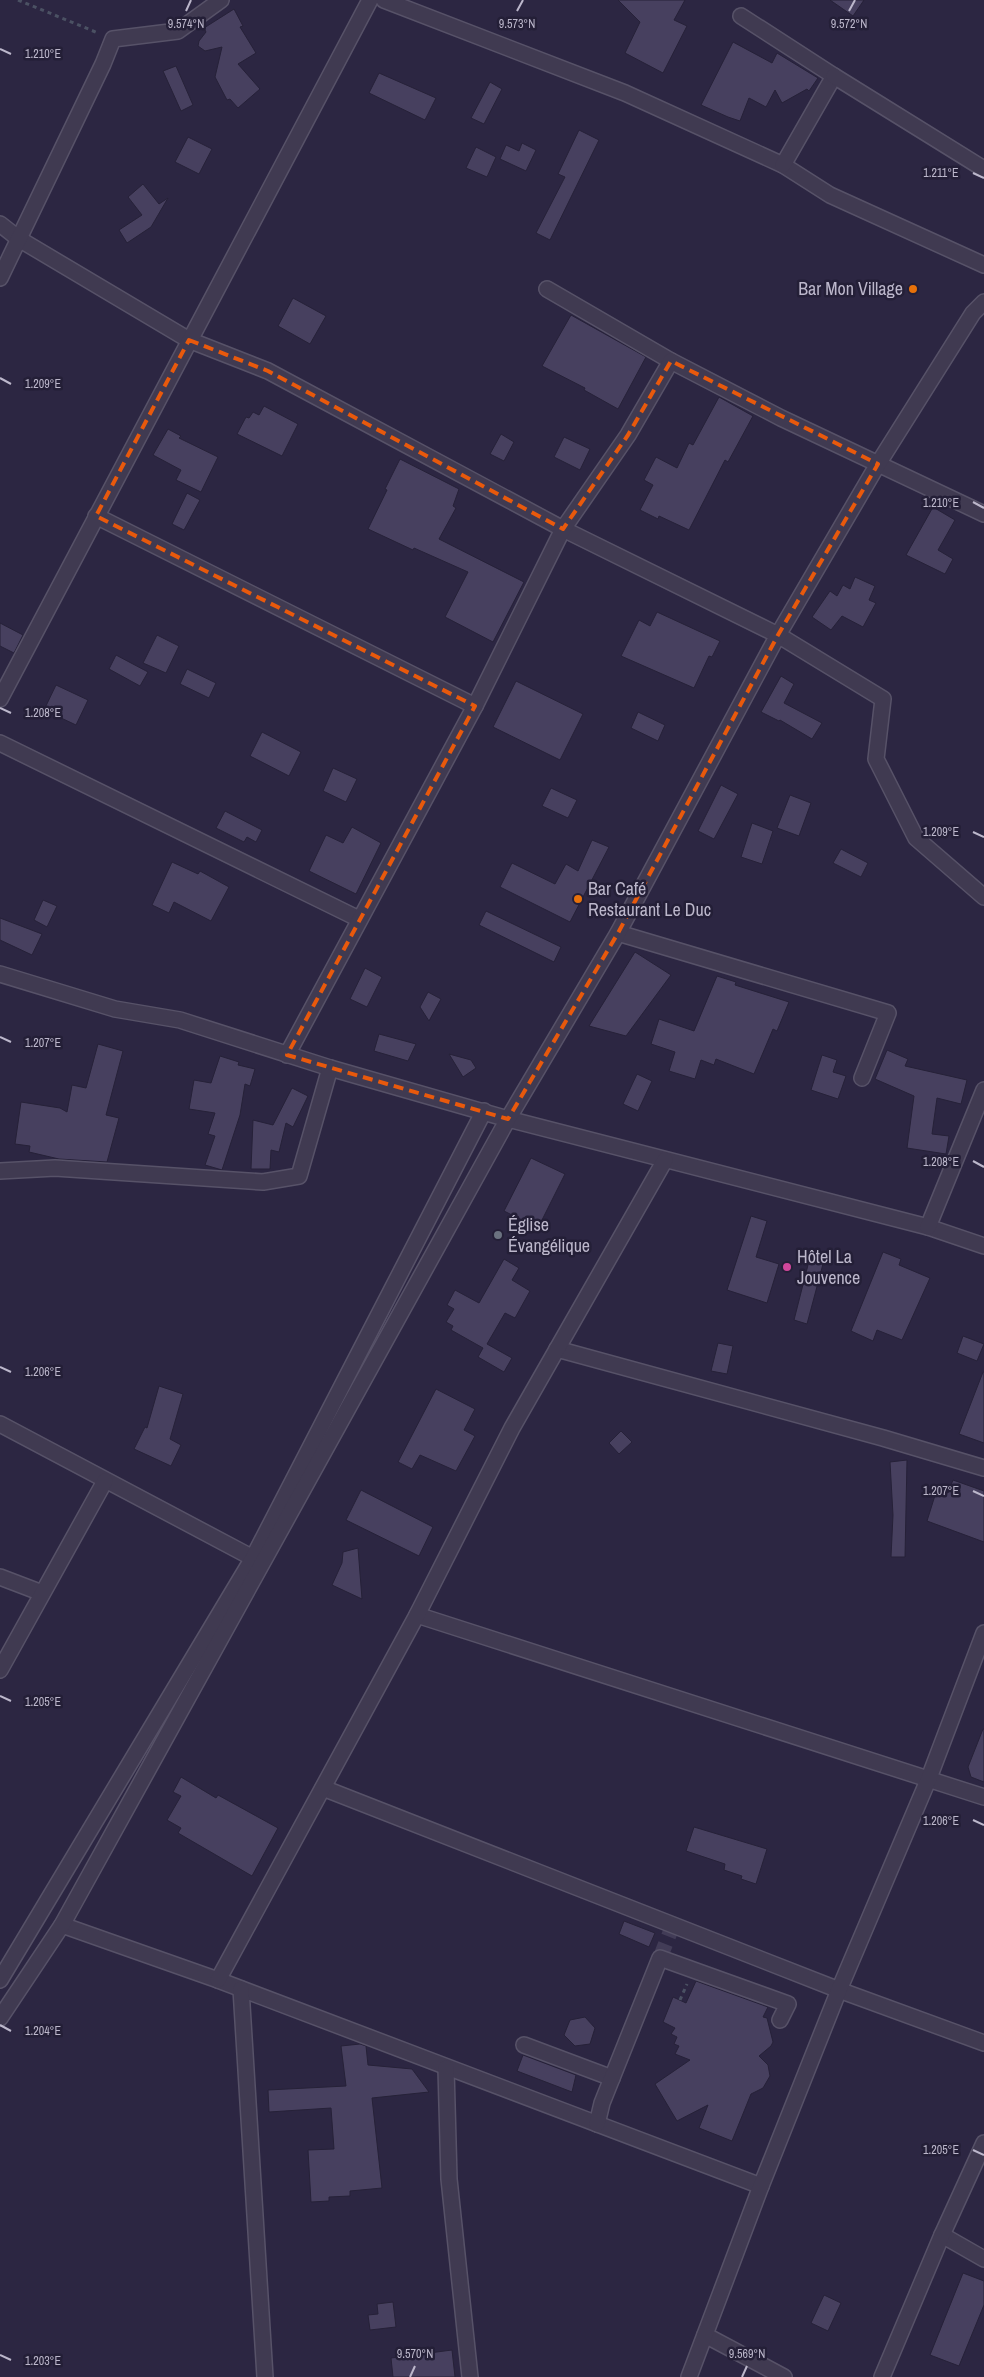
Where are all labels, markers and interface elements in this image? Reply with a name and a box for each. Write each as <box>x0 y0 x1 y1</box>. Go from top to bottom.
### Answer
text: 9.574°N <box>168 16 204 32</box>
text: 9.573°N <box>499 16 535 32</box>
text: 9.572°N <box>831 16 867 32</box>
text: 1.210°E <box>25 46 61 62</box>
text: 1.211°E <box>923 165 959 181</box>
place label: Bar Mon Village <box>798 276 903 301</box>
marker: Bar Mon Village <box>907 283 919 295</box>
text: 1.209°E <box>25 376 61 392</box>
text: 1.210°E <box>923 495 959 511</box>
text: 1.208°E <box>25 705 61 721</box>
text: 1.209°E <box>923 824 959 840</box>
place label: Bar Café Restaurant Le Duc <box>588 876 711 922</box>
marker: Bar Café Restaurant Le Duc <box>572 893 584 905</box>
text: 1.207°E <box>25 1035 61 1051</box>
text: 1.208°E <box>923 1154 959 1170</box>
place label: Église Évangélique <box>508 1212 590 1258</box>
marker: Église Évangélique <box>492 1229 504 1241</box>
place label: Hôtel La Jouvence <box>797 1244 860 1290</box>
marker: Hôtel La Jouvence <box>781 1261 793 1273</box>
text: 1.206°E <box>25 1364 61 1380</box>
text: 1.207°E <box>923 1483 959 1499</box>
text: 1.205°E <box>25 1694 61 1710</box>
text: 1.206°E <box>923 1813 959 1829</box>
text: 1.204°E <box>25 2023 61 2039</box>
text: 1.205°E <box>923 2142 959 2158</box>
text: 9.570°N <box>397 2346 433 2362</box>
text: 9.569°N <box>729 2346 765 2362</box>
text: 1.203°E <box>25 2353 61 2369</box>

